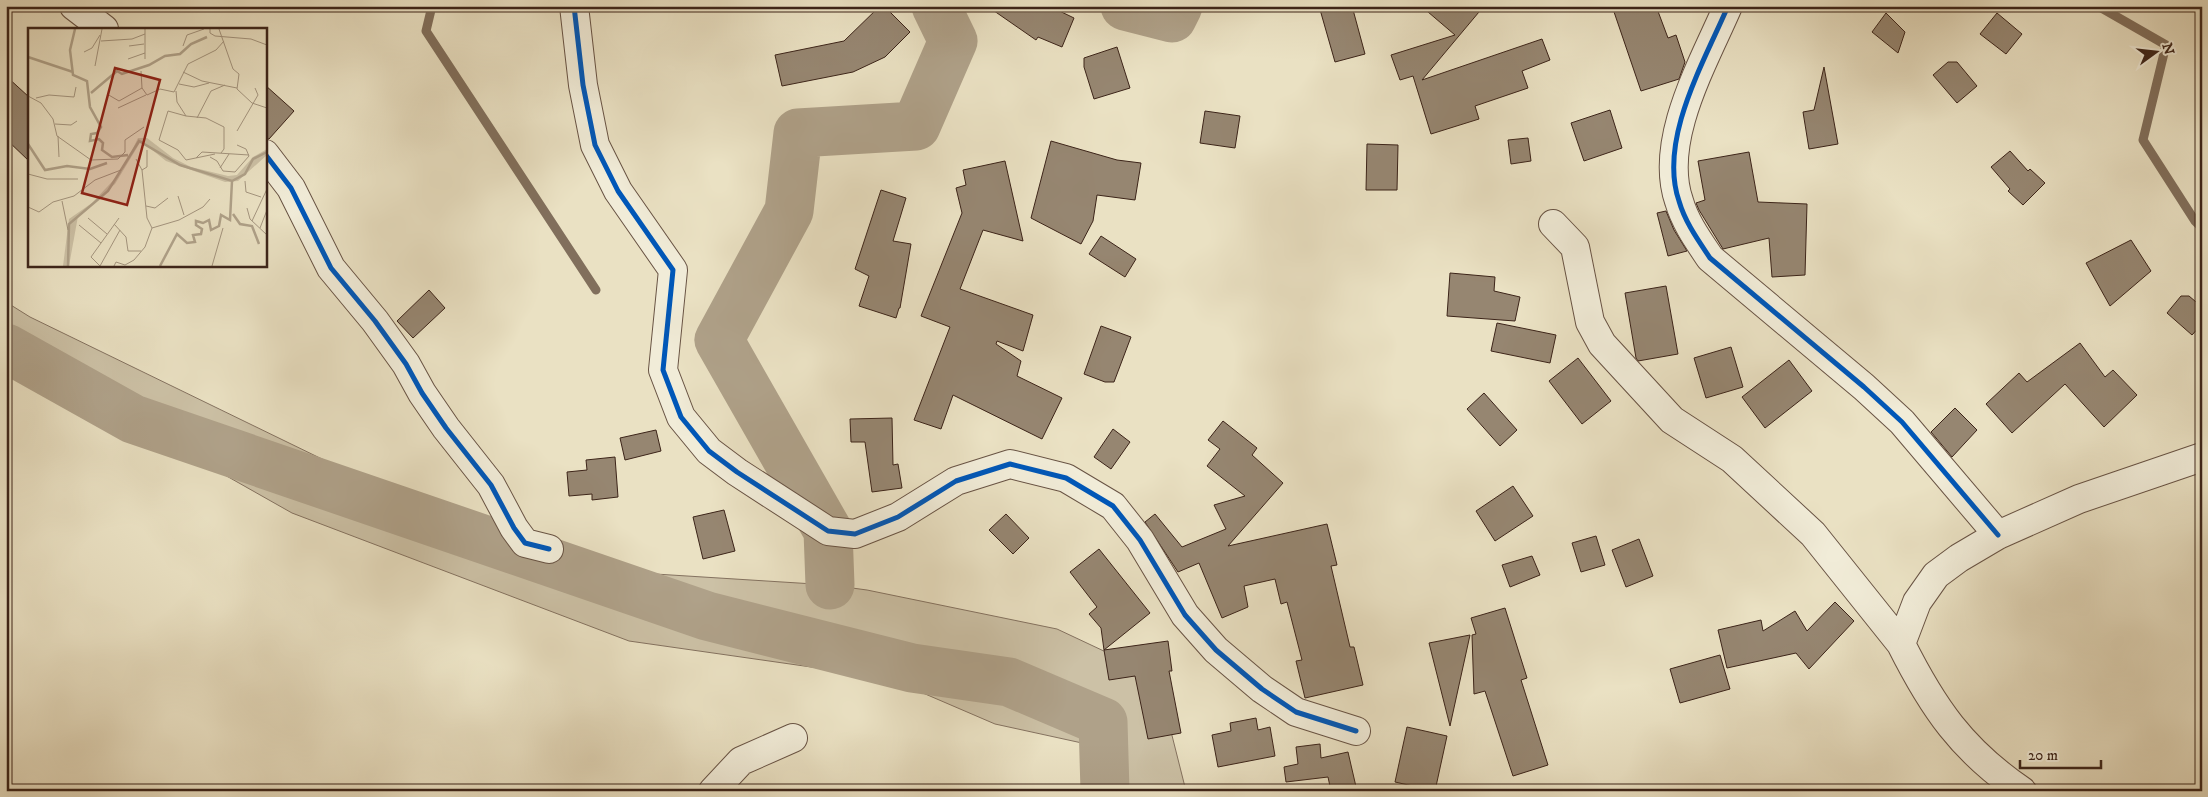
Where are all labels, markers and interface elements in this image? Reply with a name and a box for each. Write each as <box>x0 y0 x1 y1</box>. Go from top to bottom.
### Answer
inset map <box>28 28 266 266</box>
north arrow <box>2130 28 2180 78</box>
text: N <box>2157 41 2178 57</box>
scale bar <box>2020 737 2102 769</box>
text: 20 m <box>2028 746 2058 765</box>

